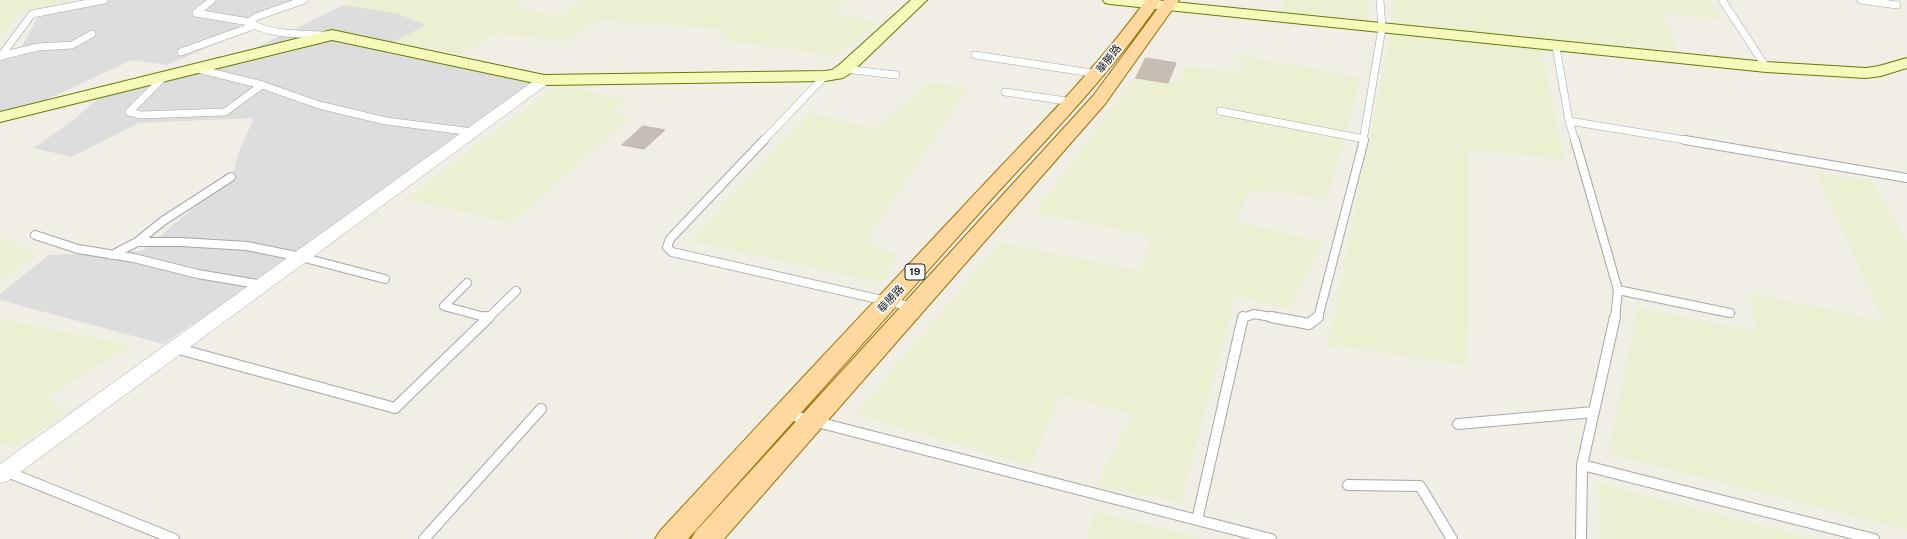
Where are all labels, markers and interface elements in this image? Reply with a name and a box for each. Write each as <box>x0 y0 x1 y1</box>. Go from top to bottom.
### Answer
street label: 華勝路 <box>1094 42 1124 76</box>
road number: 19 <box>905 264 925 280</box>
street label: 華勝路 <box>875 282 907 316</box>

